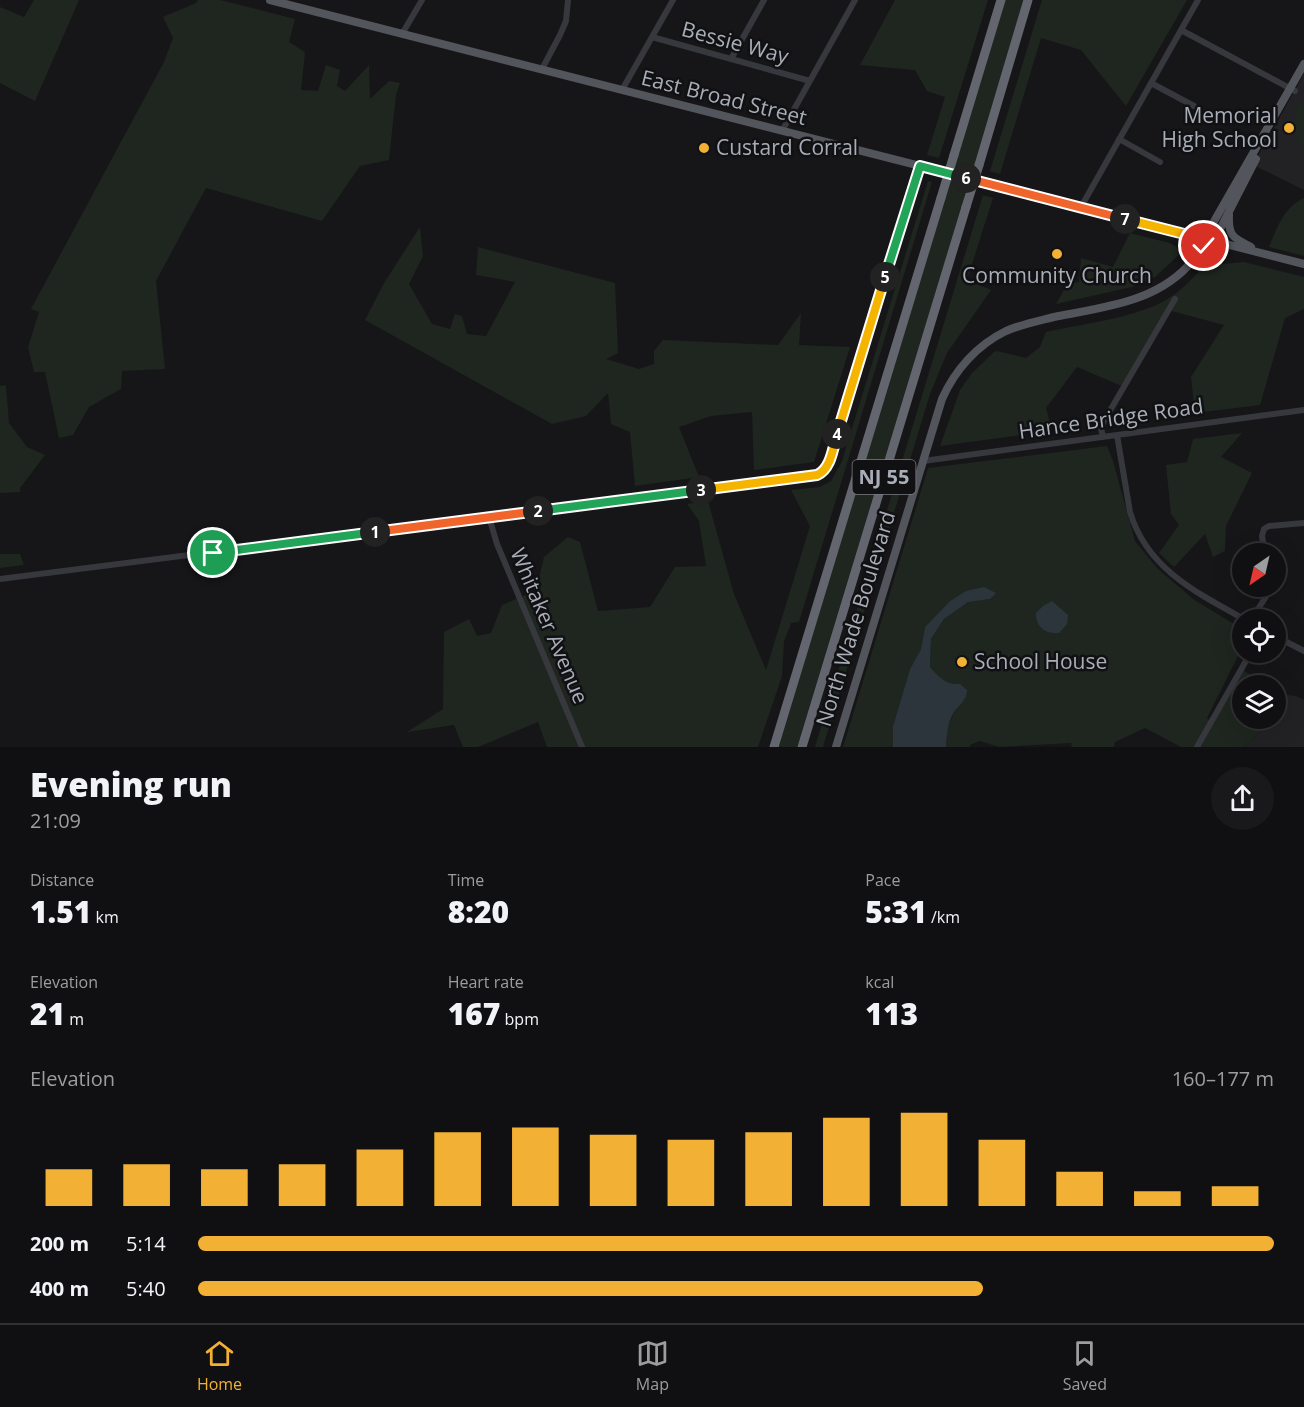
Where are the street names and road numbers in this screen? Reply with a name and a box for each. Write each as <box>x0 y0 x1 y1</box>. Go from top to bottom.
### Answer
street label: Bessie Way <box>679 14 792 70</box>
street label: East Broad Street <box>639 63 810 131</box>
street label: Hance Bridge Road <box>1017 391 1205 445</box>
road number: NJ 55 <box>852 460 916 494</box>
street label: North Wade Boulevard <box>809 508 901 730</box>
street label: Whitaker Avenue <box>504 543 595 708</box>

